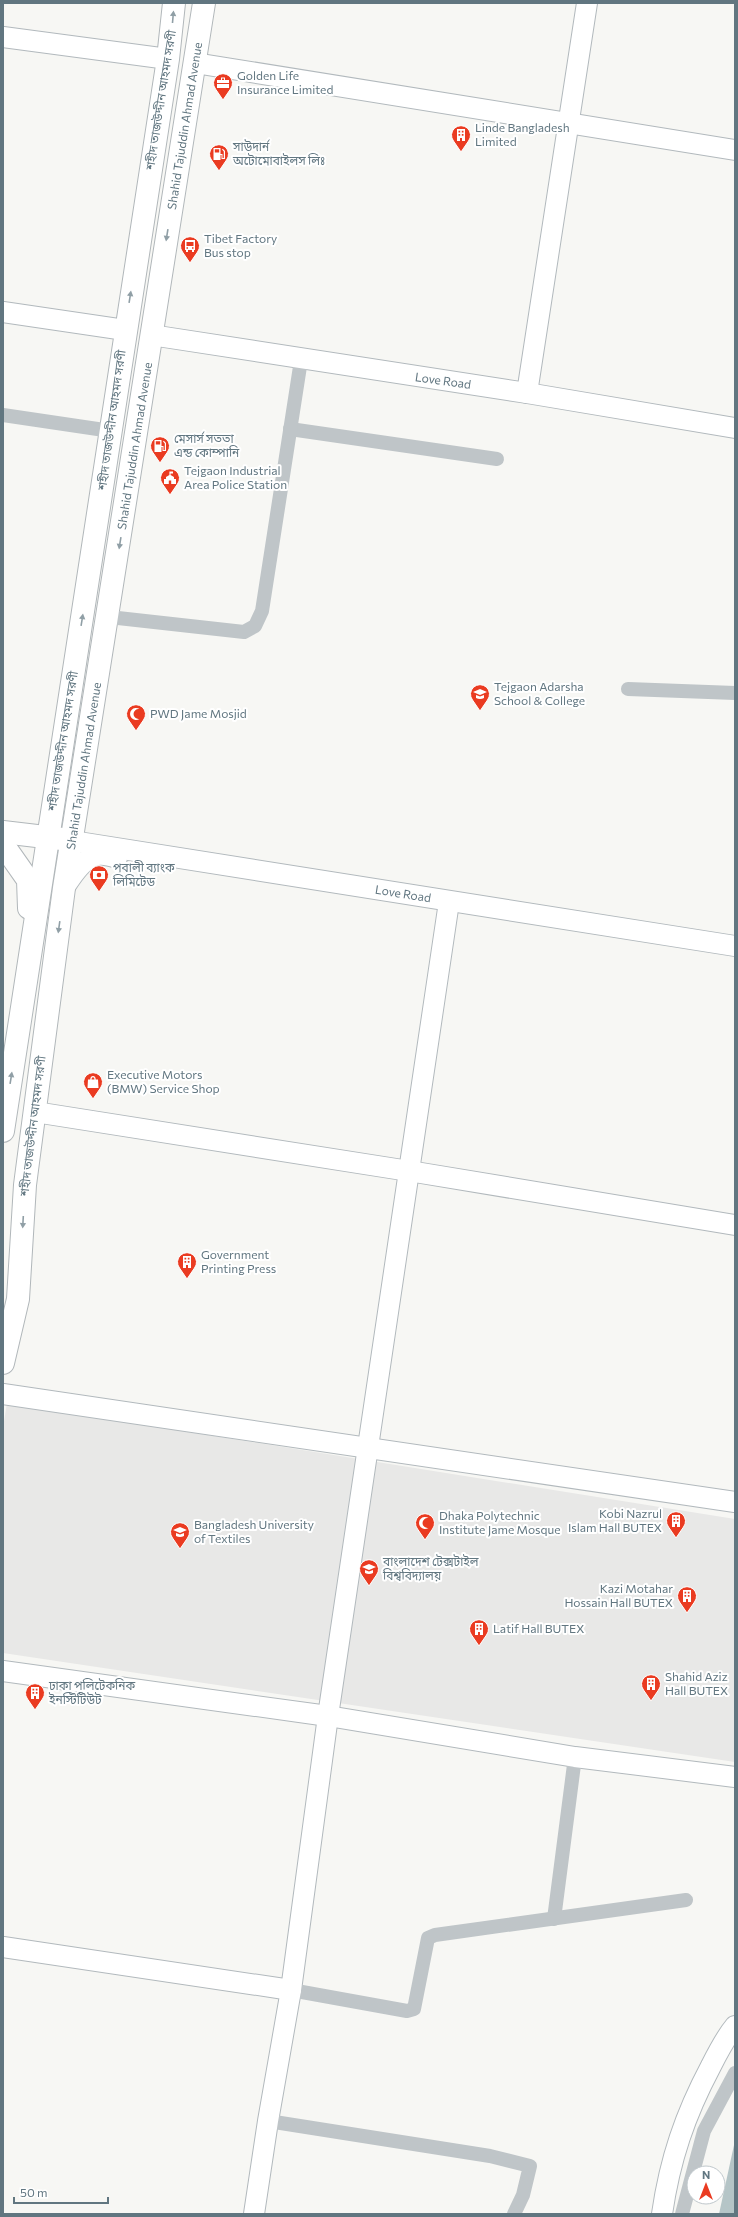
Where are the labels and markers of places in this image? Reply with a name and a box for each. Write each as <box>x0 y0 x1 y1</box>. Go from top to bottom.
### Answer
place label: Golden Life Insurance Limited <box>237 68 333 96</box>
office icon: Golden Life Insurance Limited <box>212 72 234 100</box>
place label: Linde Bangladesh Limited <box>475 120 570 148</box>
building icon: Linde Bangladesh Limited <box>450 124 472 152</box>
place label: সাউদার্ন অটোমোবাইলস লিঃ <box>232 139 325 167</box>
fuel station icon: সাউদার্ন অটোমোবাইলস লিঃ <box>208 143 230 171</box>
place label: Tibet Factory Bus stop <box>204 231 277 259</box>
bus stop icon: Tibet Factory Bus stop <box>179 235 201 263</box>
place label: মেসার্স সততা এন্ড কোম্পানি <box>174 431 240 459</box>
fuel station icon: মেসার্স সততা এন্ড কোম্পানি <box>149 435 171 463</box>
place label: Tejgaon Industrial Area Police Station <box>184 463 287 491</box>
public building icon: Tejgaon Industrial Area Police Station <box>159 467 181 495</box>
place label: Tejgaon Adarsha School & College <box>494 679 585 707</box>
school or university icon: Tejgaon Adarsha School & College <box>469 683 491 711</box>
mosque icon: PWD Jame Mosjid <box>125 703 147 731</box>
place label: PWD Jame Mosjid <box>150 706 247 721</box>
place label: পূবালী ব্যাংক লিমিটেড <box>112 860 175 888</box>
bank icon: পূবালী ব্যাংক লিমিটেড <box>88 864 110 892</box>
place label: Executive Motors (BMW) Service Shop <box>107 1067 220 1095</box>
shop icon: Executive Motors (BMW) Service Shop <box>82 1071 104 1099</box>
place label: Government Printing Press <box>201 1247 276 1275</box>
building icon: Government Printing Press <box>176 1251 198 1279</box>
place label: Kobi Nazrul Islam Hall BUTEX <box>568 1506 662 1534</box>
place label: Dhaka Polytechnic Institute Jame Mosque <box>439 1508 561 1537</box>
building icon: Kobi Nazrul Islam Hall BUTEX <box>665 1510 687 1538</box>
mosque icon: Dhaka Polytechnic Institute Jame Mosque <box>414 1512 436 1540</box>
place label: Bangladesh University of Textiles <box>194 1517 314 1545</box>
school or university icon: Bangladesh University of Textiles <box>169 1521 191 1549</box>
place label: বাংলাদেশ টেক্সটাইল বিশ্ববিদ্যালয় <box>382 1554 479 1582</box>
school or university icon: বাংলাদেশ টেক্সটাইল বিশ্ববিদ্যালয় <box>358 1558 380 1586</box>
place label: Kazi Motahar Hossain Hall BUTEX <box>564 1581 673 1609</box>
building icon: Kazi Motahar Hossain Hall BUTEX <box>676 1585 698 1613</box>
building icon: Latif Hall BUTEX <box>468 1618 490 1646</box>
place label: Latif Hall BUTEX <box>493 1621 584 1635</box>
place label: Shahid Aziz Hall BUTEX <box>665 1669 728 1697</box>
building icon: Shahid Aziz Hall BUTEX <box>640 1673 662 1701</box>
place label: ঢাকা পলিটেকনিক ইনস্টিটিউট <box>48 1678 135 1706</box>
building icon: ঢাকা পলিটেকনিক ইনস্টিটিউট <box>24 1682 46 1710</box>

